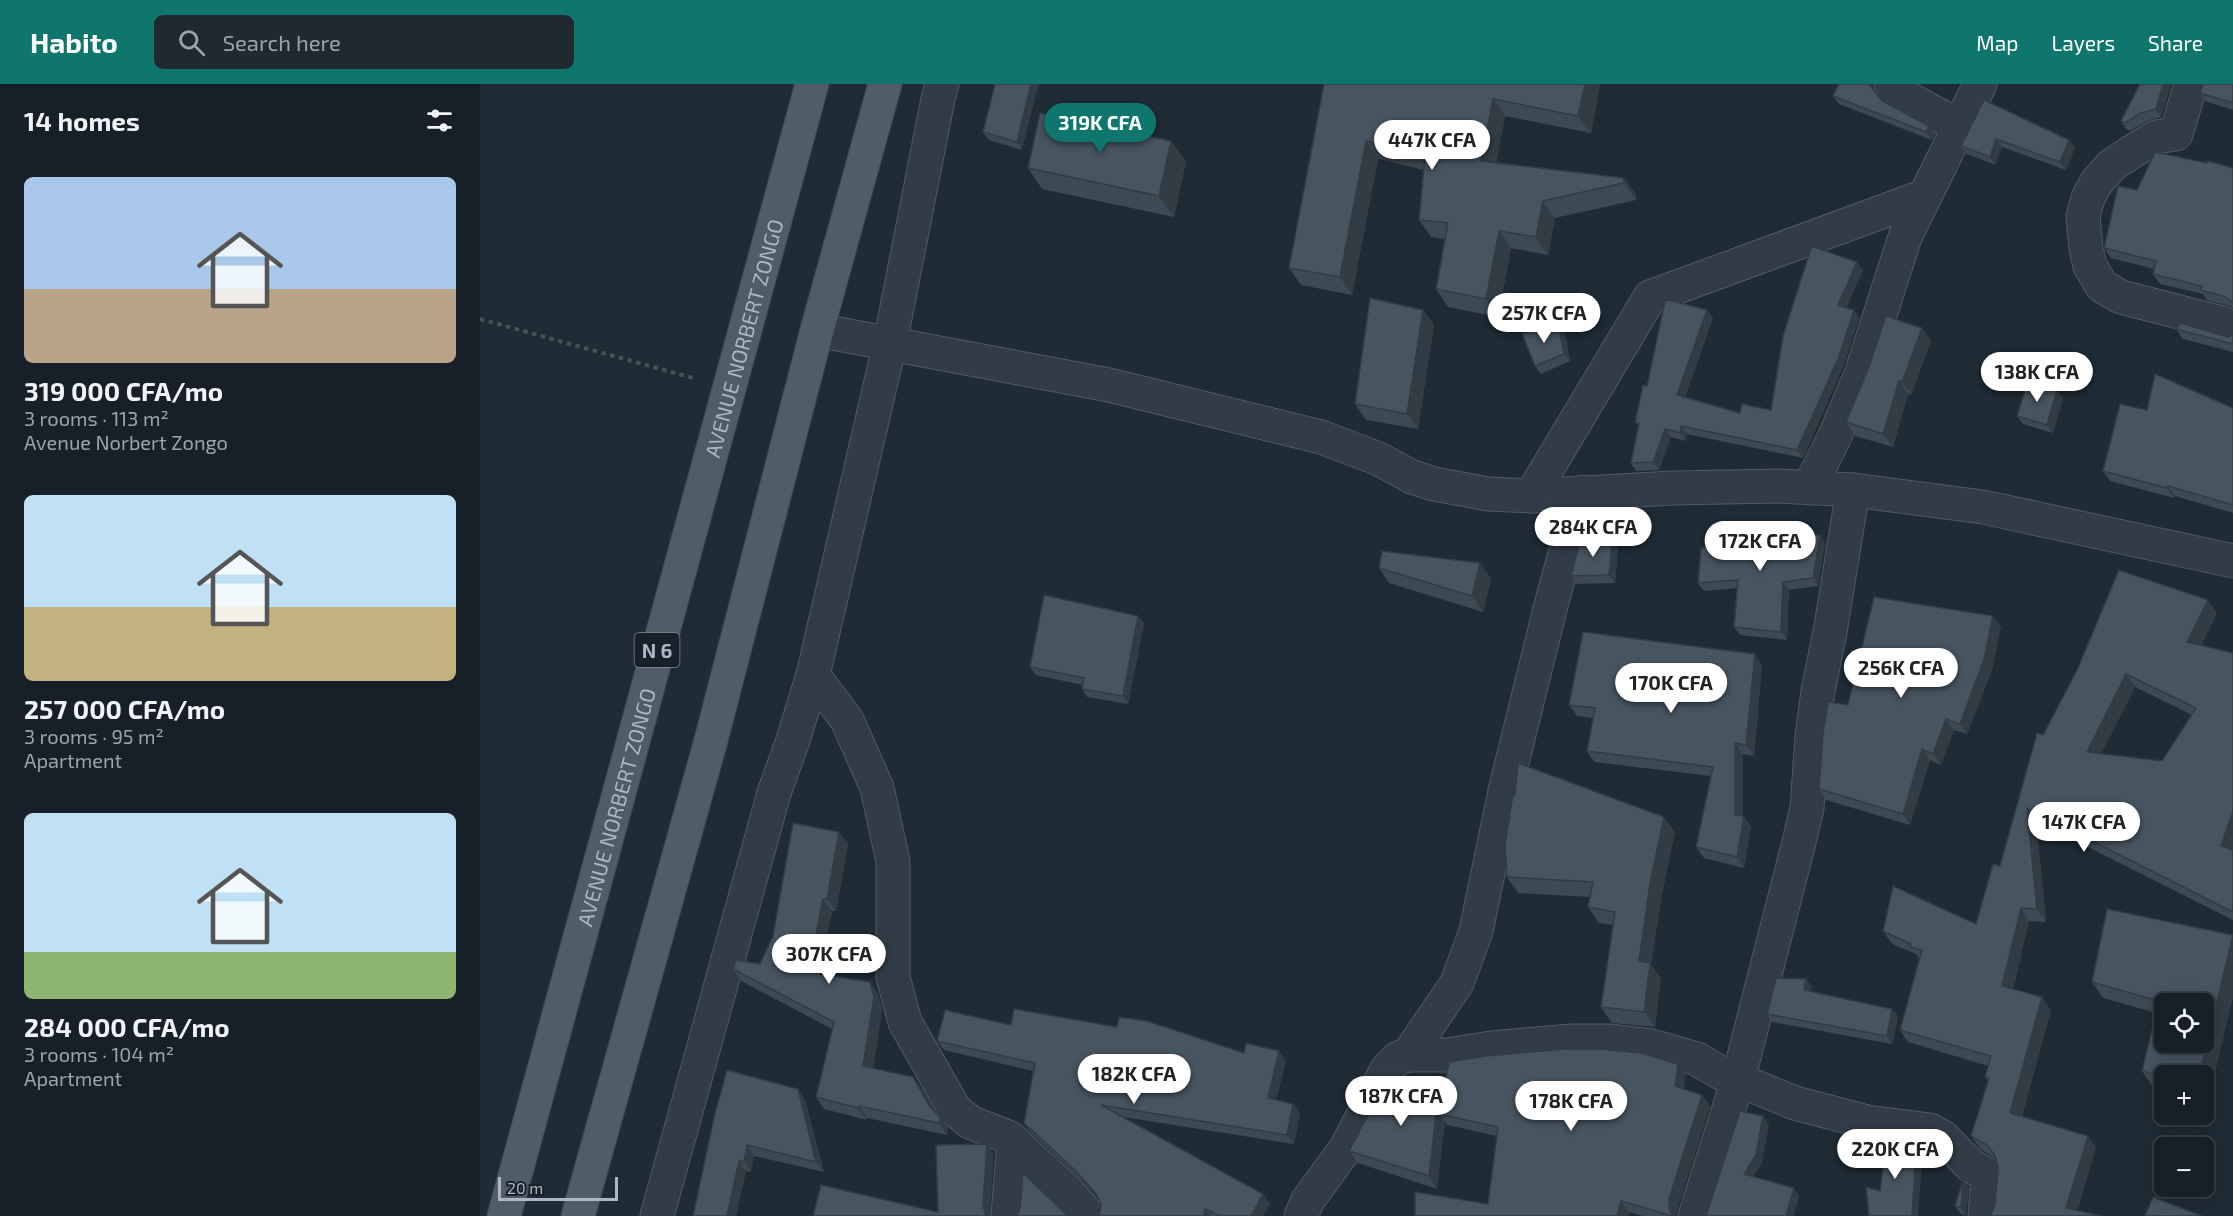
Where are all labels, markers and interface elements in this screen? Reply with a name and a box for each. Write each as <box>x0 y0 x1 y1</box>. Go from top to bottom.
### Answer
search box <box>154 15 574 69</box>
text: Habito <box>30 25 118 59</box>
icon: search <box>175 26 208 59</box>
text: Search here <box>223 29 341 55</box>
text: Map <box>1976 30 2018 55</box>
text: Layers <box>2051 30 2115 55</box>
text: Share <box>2148 30 2203 55</box>
pin: 319K CFA <box>1038 103 1162 154</box>
icon: filters <box>423 104 456 137</box>
text: 14 homes <box>24 105 140 136</box>
text: 319K CFA <box>1058 110 1142 134</box>
pin: 447K CFA <box>1370 120 1494 171</box>
text: 447K CFA <box>1388 127 1476 151</box>
icon: home <box>186 216 294 324</box>
street label: AVENUE NORBERT ZONGO <box>699 216 787 460</box>
pin: 257K CFA <box>1482 293 1606 344</box>
text: 257K CFA <box>1501 300 1587 324</box>
pin: 138K CFA <box>1975 352 2099 403</box>
text: 138K CFA <box>1995 359 2079 383</box>
text: 319 000 CFA/mo <box>24 375 223 406</box>
text: 3 rooms · 113 m² <box>24 406 169 430</box>
text: Avenue Norbert Zongo <box>24 430 228 454</box>
pin: 284K CFA <box>1531 507 1655 558</box>
text: 284K CFA <box>1549 514 1637 538</box>
pin: 172K CFA <box>1698 521 1822 572</box>
text: 172K CFA <box>1719 528 1801 552</box>
icon: home <box>186 534 294 642</box>
road number: N 6 <box>634 633 680 667</box>
pin: 256K CFA <box>1839 648 1963 699</box>
text: 256K CFA <box>1858 655 1944 679</box>
pin: 170K CFA <box>1609 663 1733 714</box>
text: 170K CFA <box>1629 670 1713 694</box>
street label: AVENUE NORBERT ZONGO <box>571 685 660 929</box>
text: 257 000 CFA/mo <box>24 693 225 724</box>
text: 3 rooms · 95 m² <box>24 724 164 748</box>
text: Apartment <box>24 748 122 772</box>
pin: 147K CFA <box>2022 802 2146 853</box>
text: 147K CFA <box>2042 809 2126 833</box>
icon: home <box>186 852 294 960</box>
pin: 307K CFA <box>767 934 891 985</box>
text: 307K CFA <box>786 941 872 965</box>
map controls <box>2154 993 2214 1197</box>
button: locate <box>2154 993 2214 1053</box>
text: 284 000 CFA/mo <box>24 1011 230 1042</box>
text: 3 rooms · 104 m² <box>24 1042 174 1066</box>
pin: 182K CFA <box>1072 1054 1196 1105</box>
text: 182K CFA <box>1092 1061 1176 1085</box>
button: + <box>2154 1065 2214 1125</box>
text: Apartment <box>24 1066 122 1090</box>
pin: 187K CFA <box>1339 1076 1463 1127</box>
pin: 178K CFA <box>1509 1081 1633 1132</box>
text: 187K CFA <box>1359 1083 1443 1107</box>
text: 178K CFA <box>1529 1088 1613 1112</box>
pin: 220K CFA <box>1833 1129 1957 1180</box>
text: 220K CFA <box>1851 1136 1939 1160</box>
button: − <box>2154 1137 2214 1197</box>
scale bar <box>498 1174 618 1202</box>
text: 20 m <box>507 1178 543 1197</box>

